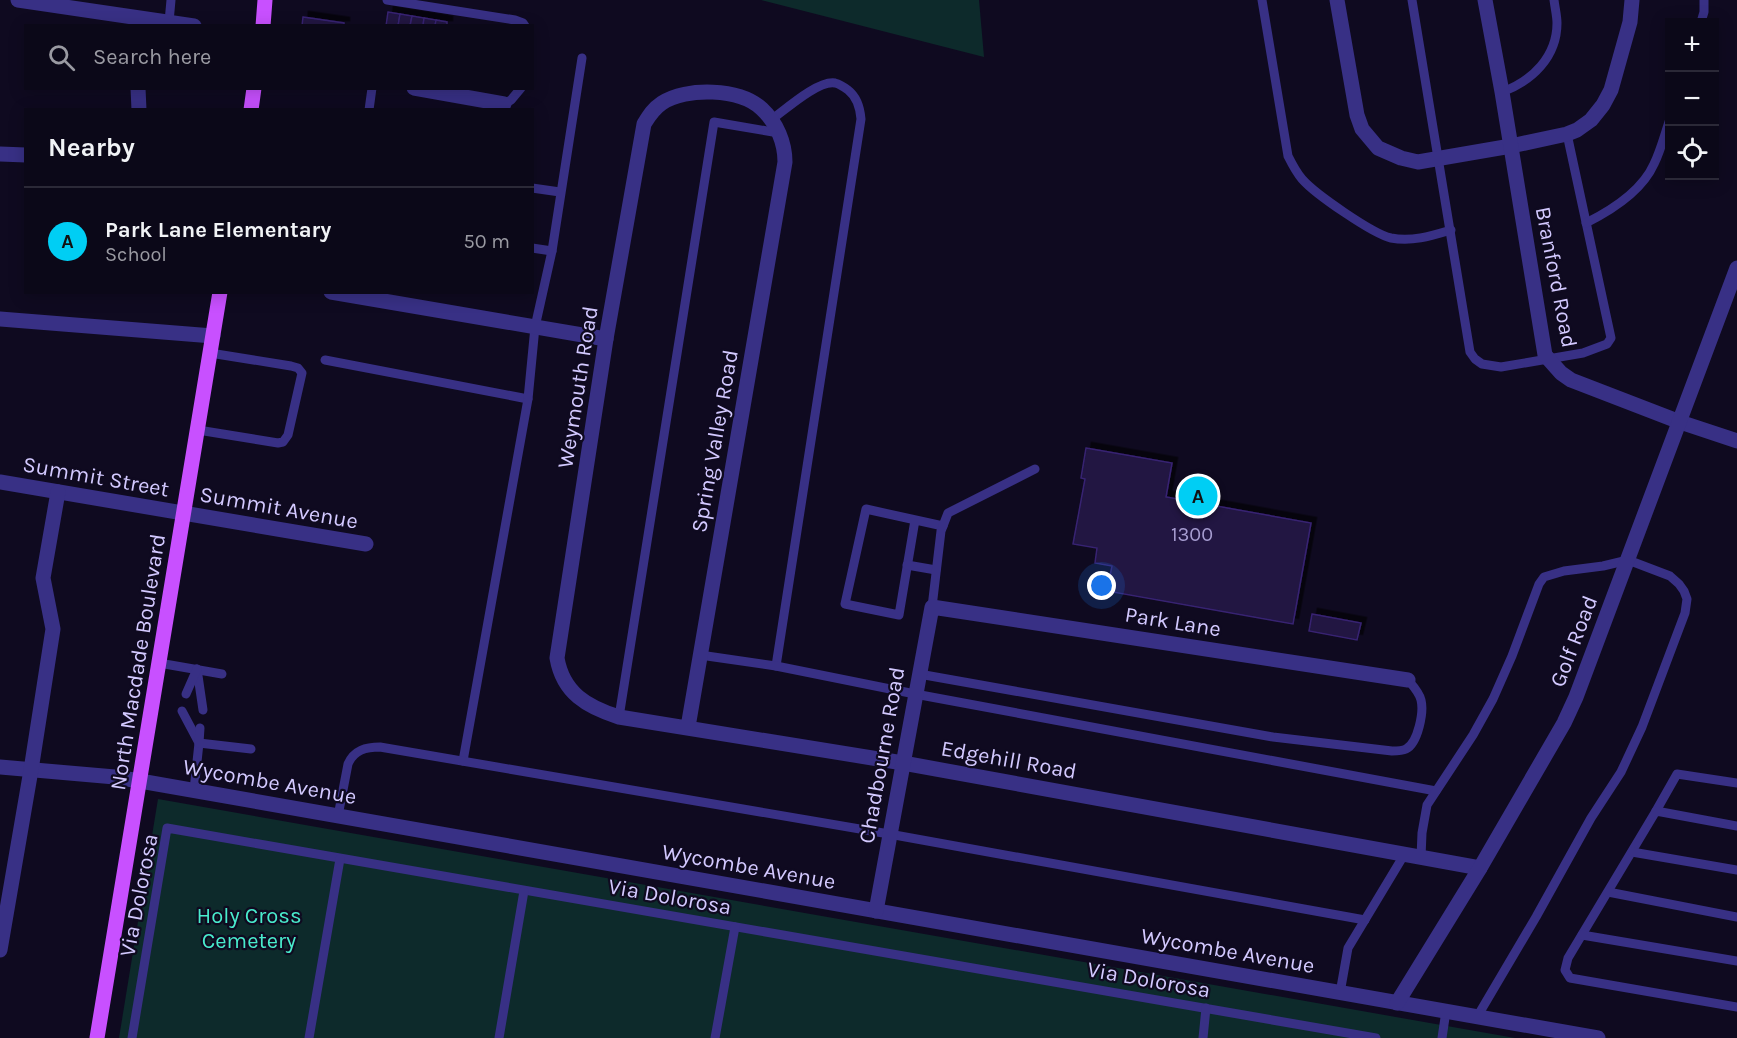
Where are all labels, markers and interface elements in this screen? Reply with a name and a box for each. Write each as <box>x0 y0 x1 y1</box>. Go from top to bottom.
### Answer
map controls <box>1665 18 1719 180</box>
button: + <box>1665 18 1719 72</box>
search box <box>24 24 534 90</box>
icon: search <box>45 41 78 74</box>
text: Search here <box>93 44 211 70</box>
button: − <box>1665 72 1719 126</box>
button: locate <box>1665 126 1719 180</box>
text: Nearby <box>48 132 135 163</box>
street label: Branford Road <box>1530 204 1582 350</box>
text: Park Lane Elementary <box>105 217 331 243</box>
text: A <box>61 230 74 253</box>
text: 50 m <box>463 230 510 253</box>
text: School <box>105 243 167 266</box>
street label: Weymouth Road <box>552 304 604 470</box>
street label: Spring Valley Road <box>686 348 744 535</box>
street label: Summit Street <box>21 451 171 503</box>
pin: A <box>1178 474 1218 518</box>
street label: Summit Avenue <box>198 481 360 535</box>
house number: 1300 <box>1171 523 1213 546</box>
street label: North Macdade Boulevard <box>105 532 171 792</box>
your location <box>1087 571 1116 600</box>
street label: Golf Road <box>1545 592 1603 691</box>
street label: Park Lane <box>1123 602 1223 642</box>
street label: Chadbourne Road <box>854 665 910 845</box>
street label: Edgehill Road <box>939 735 1079 785</box>
street label: Wycombe Avenue <box>181 754 359 810</box>
street label: Via Dolorosa <box>114 832 164 959</box>
street label: Wycombe Avenue <box>660 839 838 895</box>
street label: Via Dolorosa <box>606 873 733 921</box>
park label: Holy Cross Cemetery <box>197 903 301 954</box>
street label: Wycombe Avenue <box>1139 923 1317 979</box>
street label: Via Dolorosa <box>1085 956 1212 1004</box>

